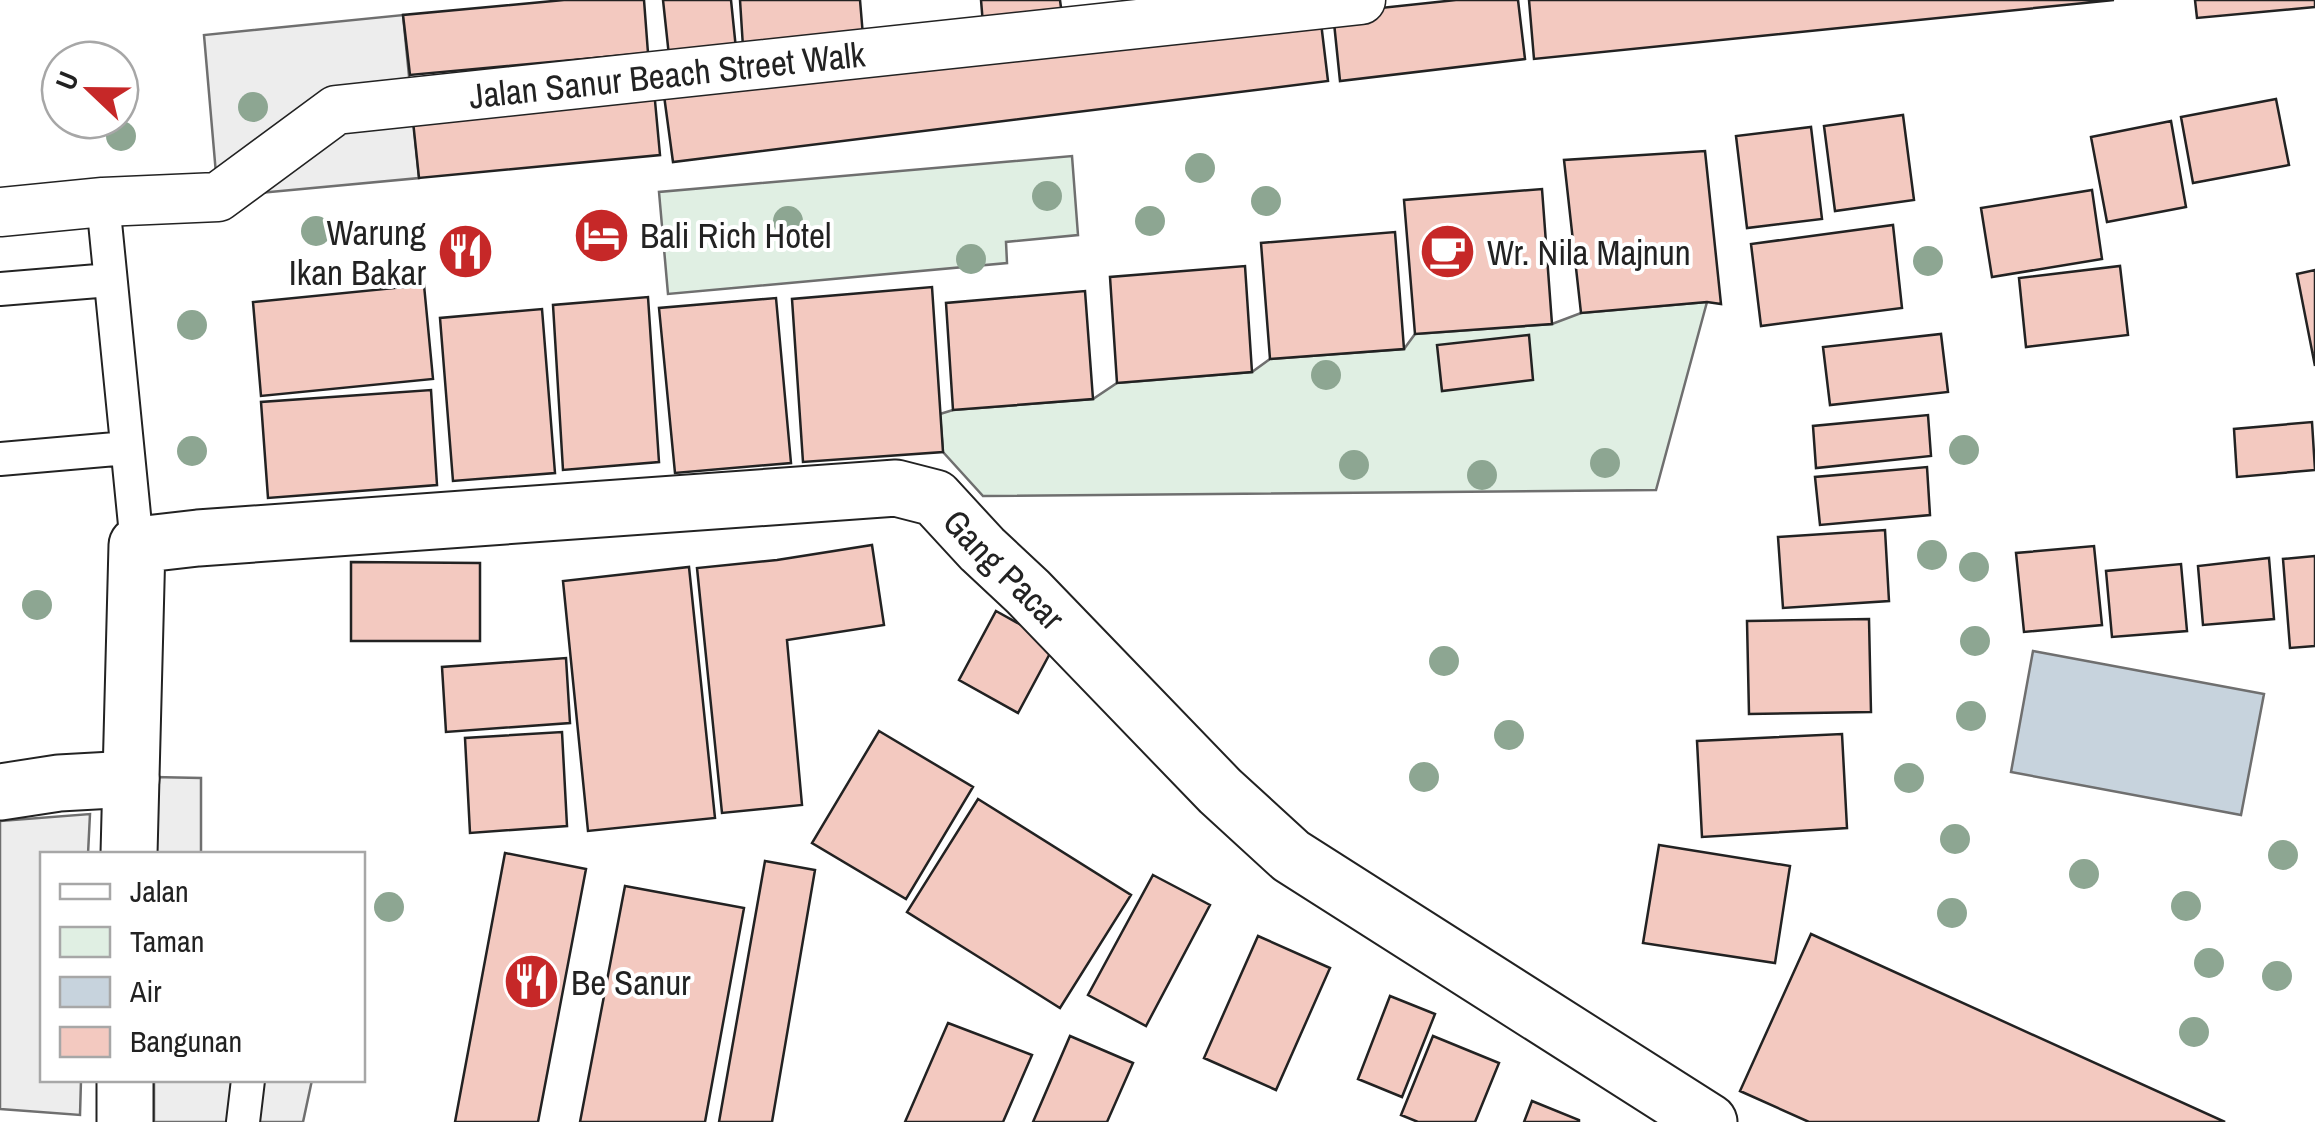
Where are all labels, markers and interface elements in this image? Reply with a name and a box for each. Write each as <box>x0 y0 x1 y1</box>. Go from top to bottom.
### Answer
street label: Jalan Sanur Beach Street Walk <box>467 30 868 119</box>
north arrow <box>40 40 140 140</box>
text: U <box>46 66 88 95</box>
hotel icon: Bali Rich Hotel <box>571 205 631 265</box>
place label: Warung Ikan Bakar <box>289 209 426 296</box>
place label: Bali Rich Hotel <box>640 212 831 259</box>
restaurant icon: Warung Ikan Bakar <box>435 222 495 282</box>
cafe icon: Wr. Nila Majnun <box>1418 222 1478 282</box>
place label: Wr. Nila Majnun <box>1487 229 1691 276</box>
street label: Gang Pacar <box>933 499 1076 640</box>
legend <box>40 852 365 1082</box>
text: Jalan <box>130 871 189 911</box>
text: Taman <box>130 921 204 961</box>
restaurant icon: Be Sanur <box>502 952 562 1012</box>
place label: Be Sanur <box>571 959 691 1006</box>
text: Air <box>129 971 162 1011</box>
text: Bangunan <box>130 1021 242 1061</box>

